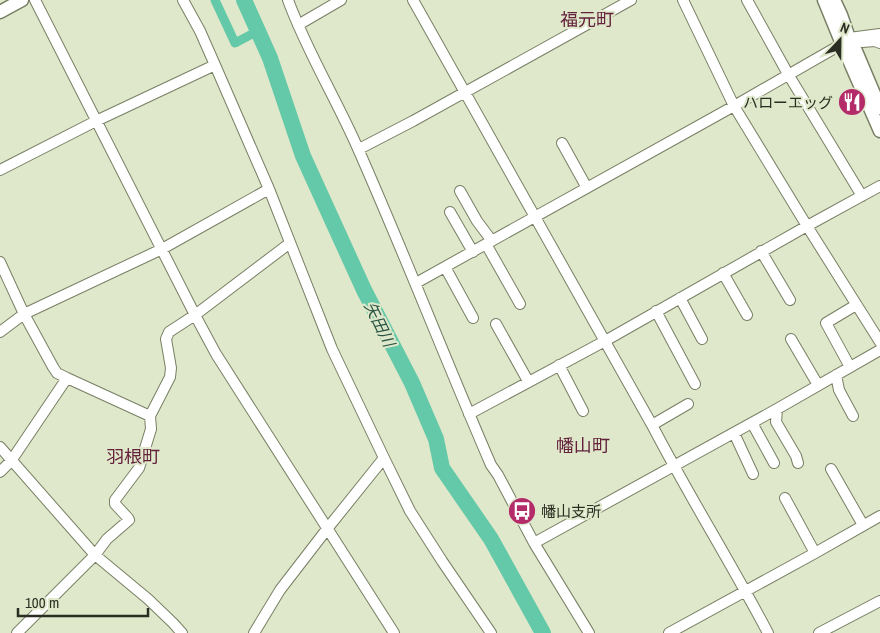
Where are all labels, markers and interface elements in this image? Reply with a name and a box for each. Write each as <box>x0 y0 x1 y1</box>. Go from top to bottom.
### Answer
district label: 福元町 <box>560 7 614 32</box>
north arrow <box>815 15 865 65</box>
text: N <box>838 18 852 38</box>
restaurant icon: ハローエッグ <box>837 87 867 117</box>
place label: ハローエッグ <box>743 92 833 113</box>
water label: 矢田川 <box>360 298 401 352</box>
district label: 幡山町 <box>556 433 610 458</box>
district label: 羽根町 <box>106 444 160 469</box>
bus stop icon: 幡山支所 <box>507 496 537 526</box>
place label: 幡山支所 <box>541 501 601 522</box>
scale bar <box>18 586 148 618</box>
text: 100 m <box>25 592 59 613</box>

